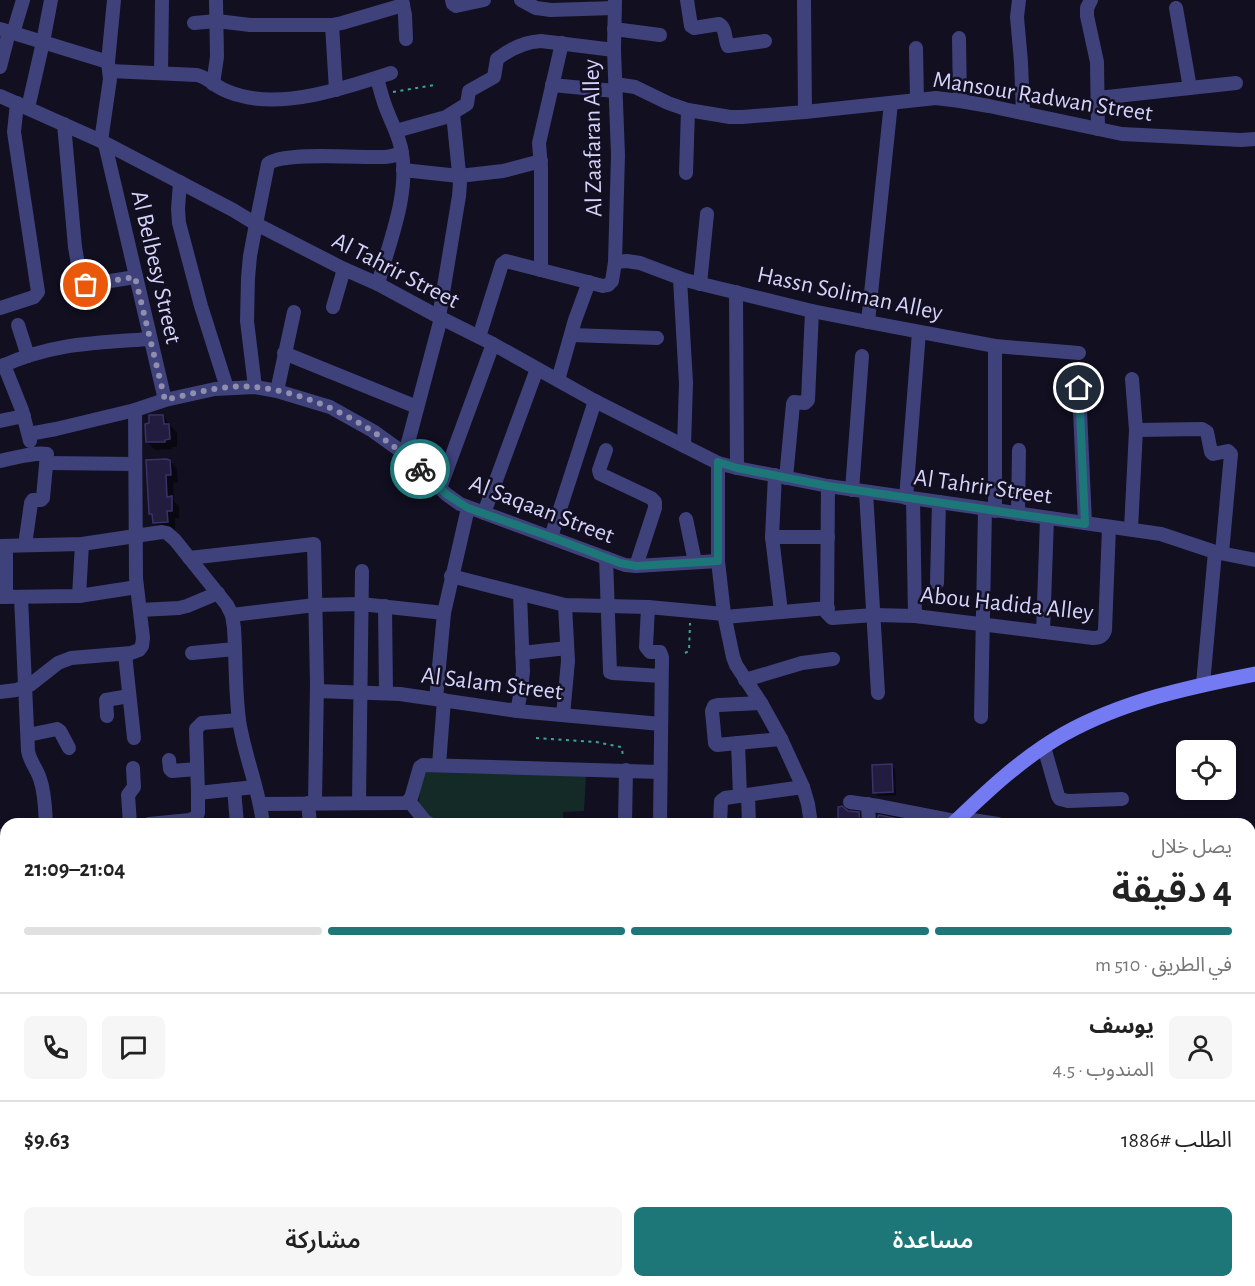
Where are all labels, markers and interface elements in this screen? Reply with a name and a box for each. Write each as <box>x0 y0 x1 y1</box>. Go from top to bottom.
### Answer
street label: Al Zaafaran Alley <box>580 59 606 217</box>
street label: Mansour Radwan Street <box>931 68 1155 126</box>
street label: Al Belbesy Street <box>127 188 185 346</box>
street label: Al Tahrir Street <box>328 229 463 313</box>
pin <box>60 259 111 310</box>
street label: Hassn Soliman Alley <box>755 263 945 325</box>
icon: bag <box>69 268 102 301</box>
pin <box>1053 362 1104 413</box>
icon: home <box>1062 371 1095 404</box>
courier <box>390 439 450 499</box>
icon: bike <box>404 453 437 486</box>
street label: Al Tahrir Street <box>912 465 1054 509</box>
street label: Al Saqaan Street <box>466 471 618 549</box>
street label: Abou Hadida Alley <box>919 583 1095 625</box>
street label: Al Salam Street <box>420 663 564 705</box>
map controls <box>1176 740 1236 800</box>
button: locate <box>1176 740 1236 800</box>
text: يصل خلال <box>1151 837 1232 857</box>
text: 21:04–21:09 <box>24 858 125 880</box>
text: 4 دقيقة <box>1112 871 1232 910</box>
text: في الطريق · 510 m <box>1095 955 1232 975</box>
text: يوسف <box>1089 1015 1154 1037</box>
button: phone <box>24 1016 87 1079</box>
button: chat <box>102 1016 165 1079</box>
button: person <box>1169 1016 1232 1079</box>
text: المندوب · 4.5 <box>1052 1060 1154 1080</box>
text: $9.63 <box>24 1129 70 1151</box>
text: الطلب #1886 <box>1121 1129 1232 1151</box>
button: مشاركة <box>24 1207 622 1276</box>
button: مساعدة <box>634 1207 1232 1276</box>

